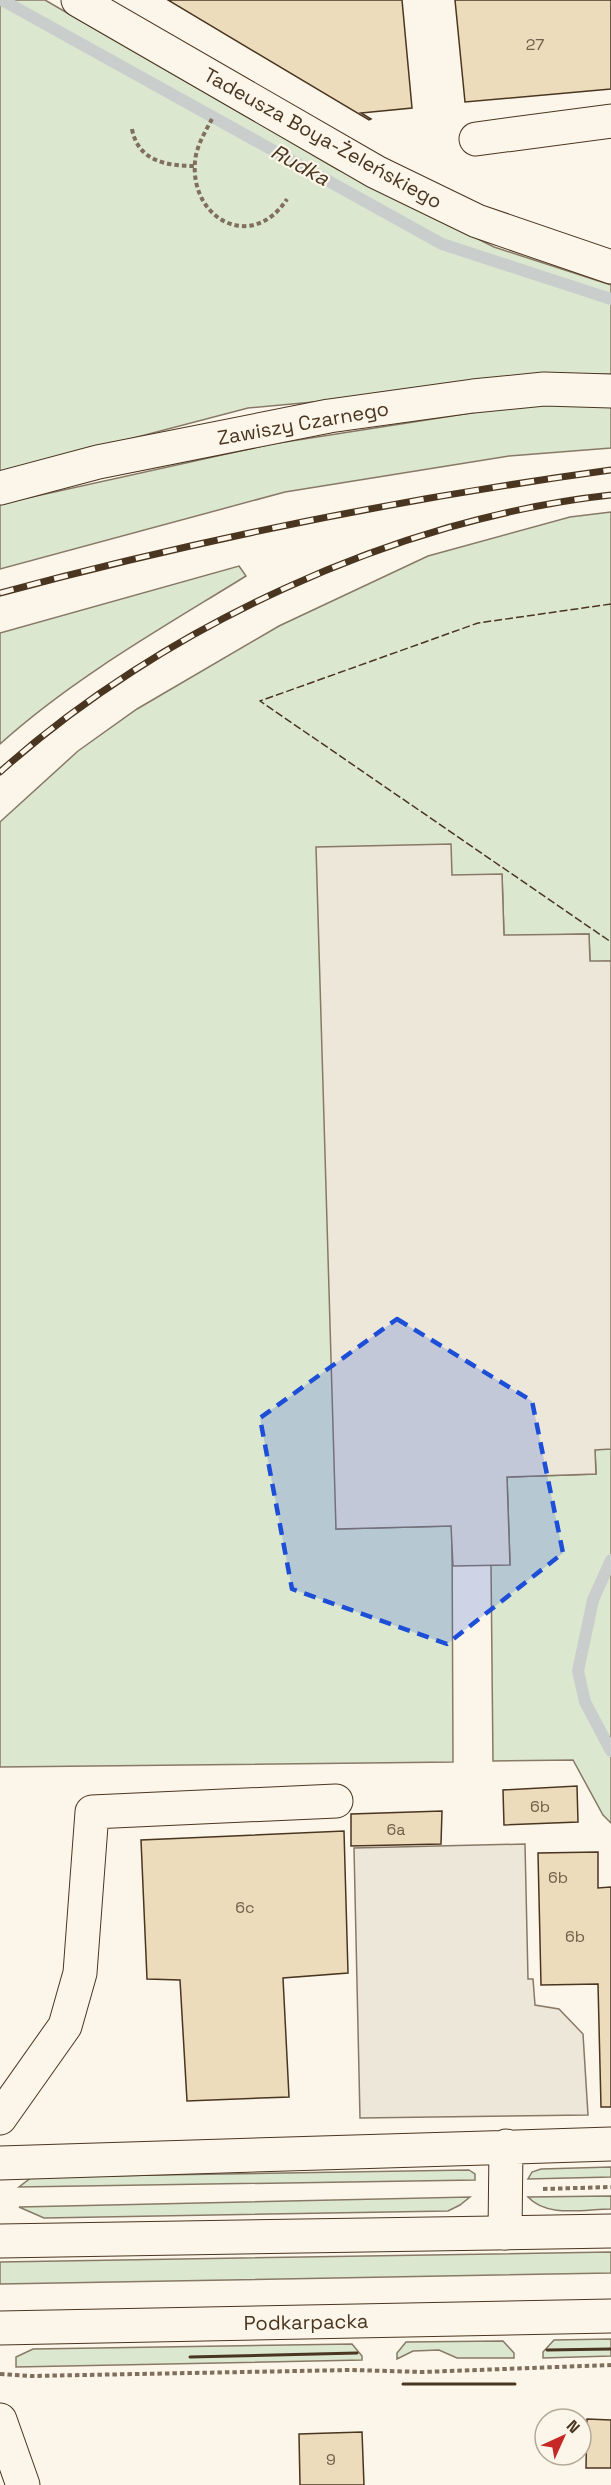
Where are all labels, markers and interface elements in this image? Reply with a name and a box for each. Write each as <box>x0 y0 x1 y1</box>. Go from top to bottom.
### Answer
house number: 27 <box>526 34 544 55</box>
street label: Tadeusza Boya-Żeleńskiego <box>199 61 447 215</box>
water label: Rudka <box>266 138 335 192</box>
street label: Zawiszy Czarnego <box>215 395 391 451</box>
house number: 6b <box>530 1796 550 1817</box>
house number: 6a <box>387 1819 406 1840</box>
house number: 6b <box>548 1867 568 1888</box>
house number: 6c <box>235 1897 255 1918</box>
house number: 6b <box>565 1926 585 1947</box>
street label: Podkarpacka <box>243 2308 369 2336</box>
north arrow <box>533 2407 593 2467</box>
text: N <box>562 2416 584 2438</box>
house number: 9 <box>326 2449 336 2470</box>

